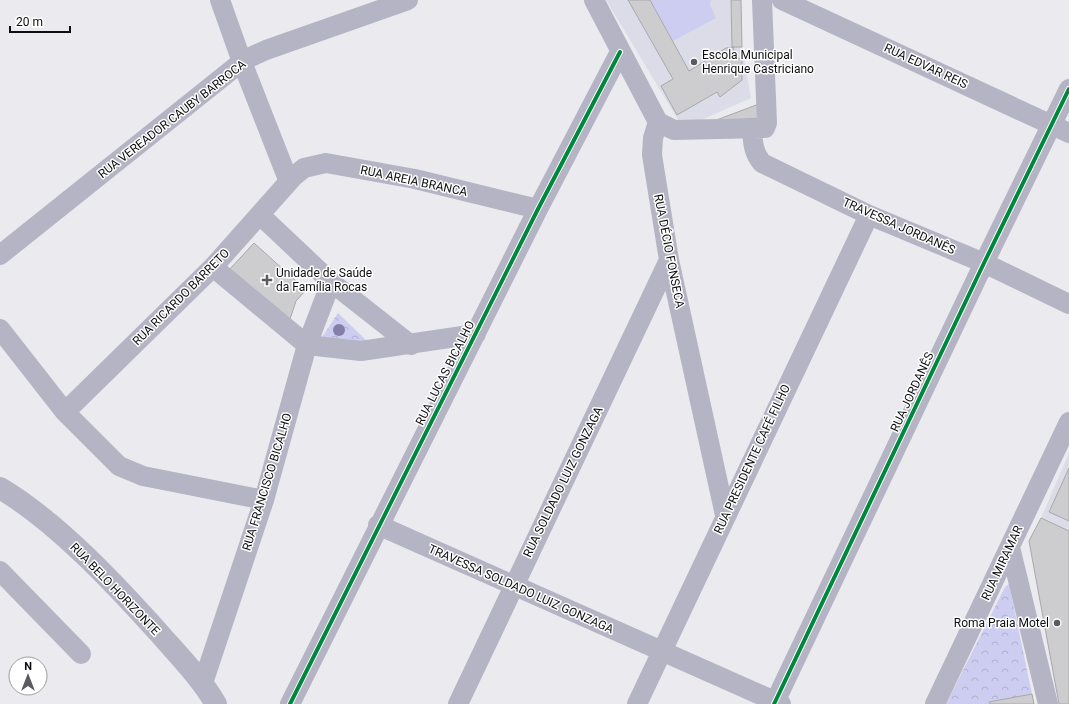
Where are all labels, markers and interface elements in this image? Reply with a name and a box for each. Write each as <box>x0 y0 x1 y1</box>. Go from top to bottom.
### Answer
scale bar <box>10 8 70 34</box>
text: 20 m <box>16 15 43 29</box>
street label: RUA EDVAR REIS <box>882 41 970 91</box>
place label: Escola Municipal Henrique Castriciano <box>702 48 814 76</box>
street label: RUA VEREADOR CAUBY BARROCA <box>95 57 249 181</box>
marker: Escola Municipal Henrique Castriciano <box>689 57 699 67</box>
street label: RUA AREIA BRANCA <box>359 163 469 199</box>
street label: RUA DÉCIO FONSECA <box>651 193 688 309</box>
street label: TRAVESSA JORDANÊS <box>841 194 958 257</box>
street label: RUA RICARDO BARRETO <box>130 246 232 348</box>
place label: Unidade de Saúde da Família Rocas <box>276 266 372 294</box>
marker: Unidade de Saúde da Família Rocas <box>261 274 273 286</box>
street label: RUA LUCAS BICALHO <box>413 319 477 427</box>
street label: RUA JORDANÊS <box>887 350 937 434</box>
street label: RUA PRESIDENTE CAFÉ FILHO <box>710 382 793 536</box>
street label: RUA SOLDADO LUIZ GONZAGA <box>520 404 606 560</box>
street label: RUA FRANCISCO BICALHO <box>239 411 295 553</box>
street label: RUA MIRAMAR <box>979 523 1026 602</box>
street label: RUA BELO HORIZONTE <box>67 540 163 638</box>
street label: TRAVESSA SOLDADO LUIZ GONZAGA <box>426 542 616 636</box>
place label: Roma Praia Motel <box>954 616 1049 630</box>
marker: Roma Praia Motel <box>1052 618 1062 628</box>
north arrow <box>8 656 48 696</box>
text: N <box>24 660 32 673</box>

